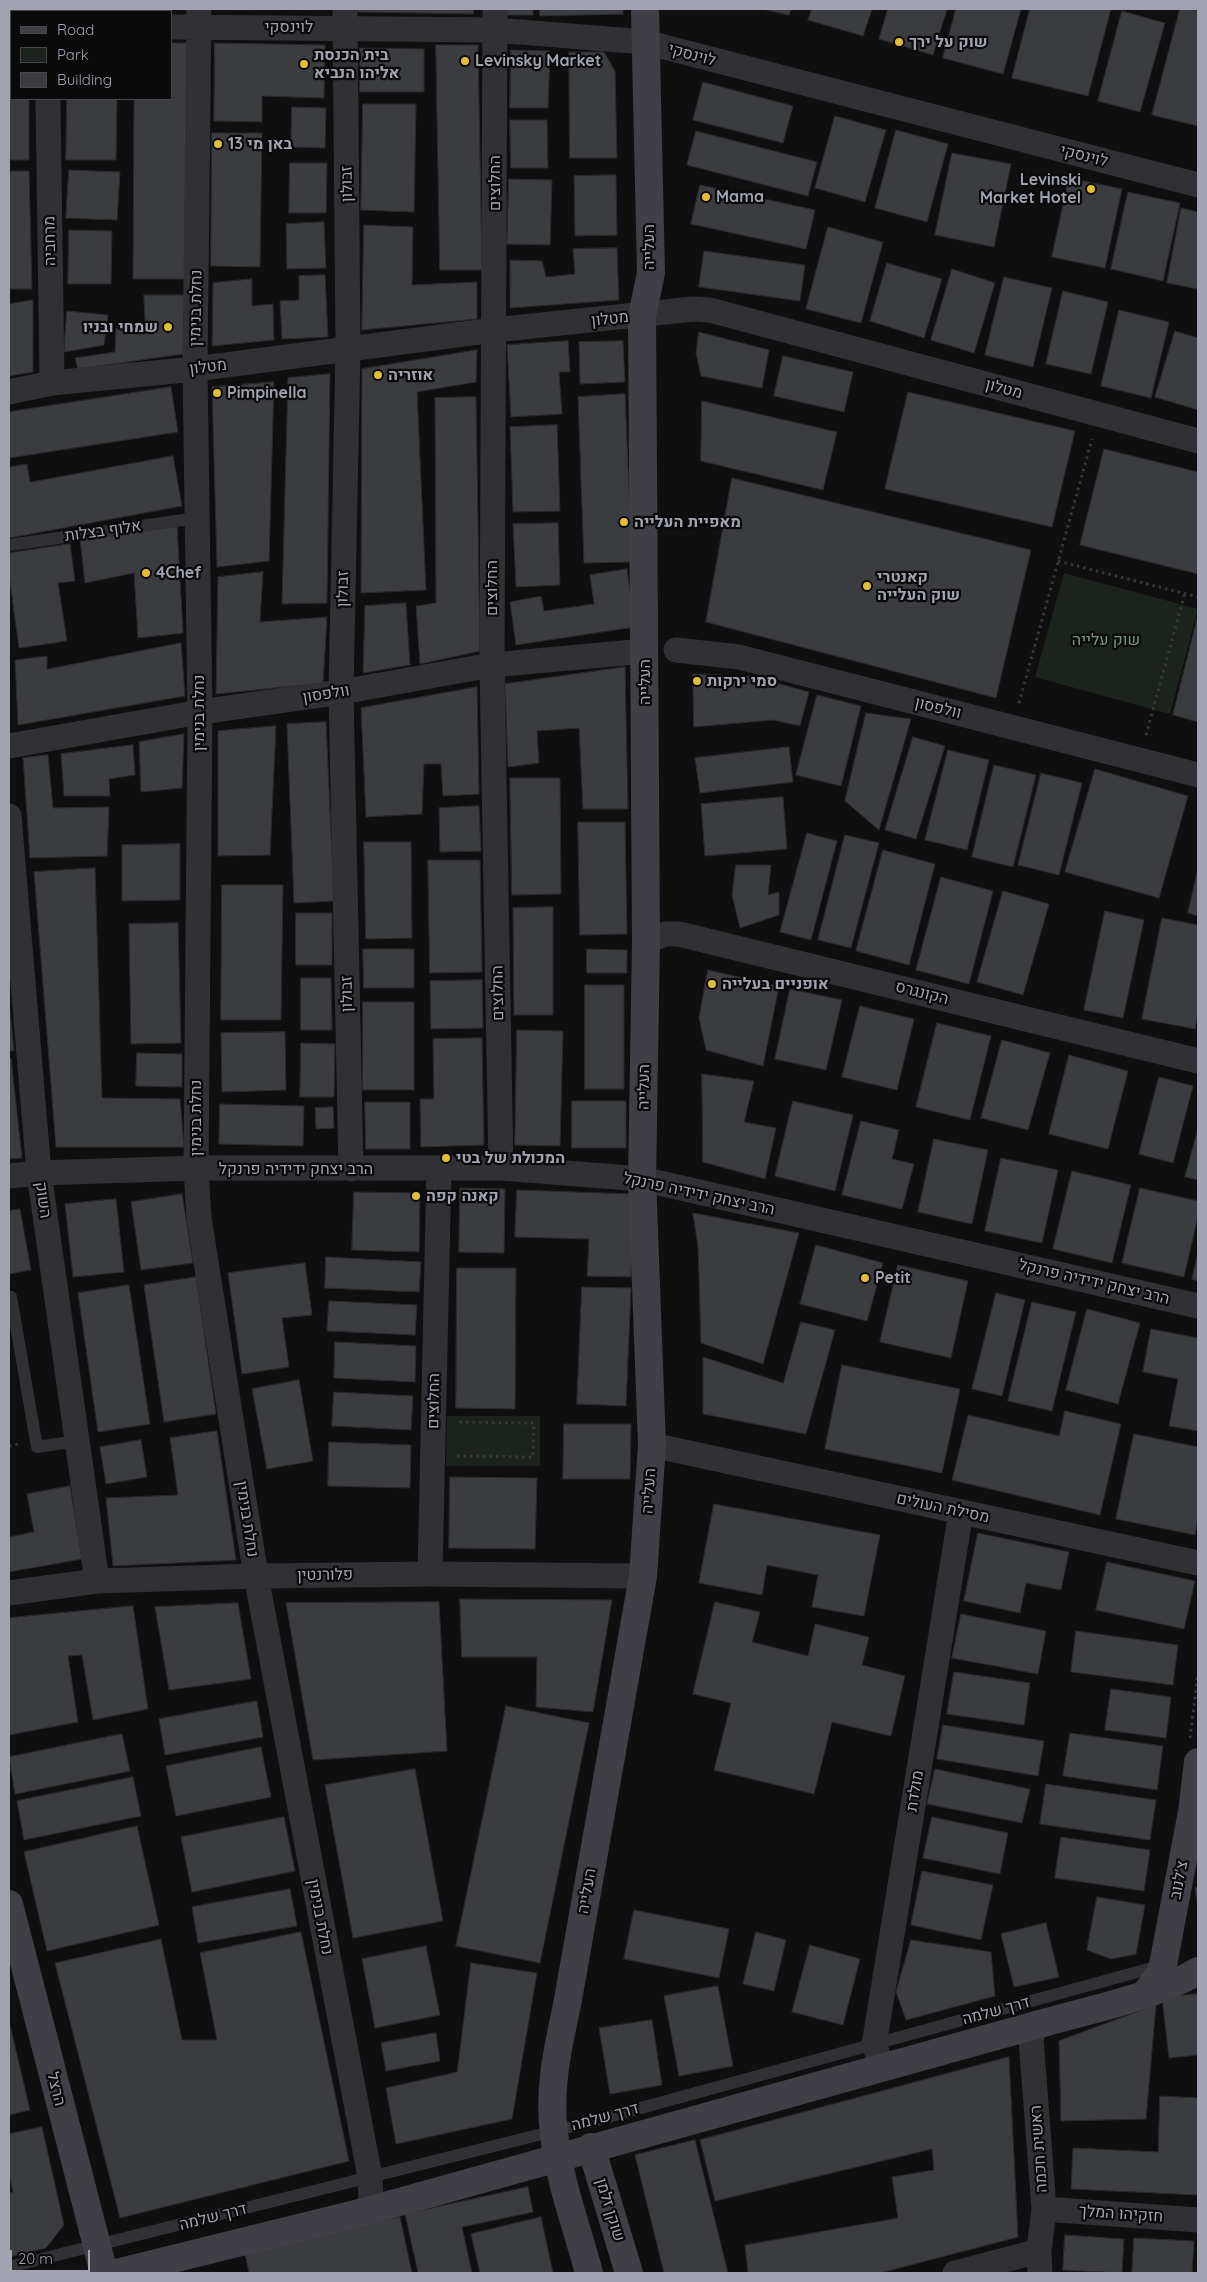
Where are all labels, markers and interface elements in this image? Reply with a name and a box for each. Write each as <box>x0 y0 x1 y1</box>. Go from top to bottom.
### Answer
legend <box>10 10 172 100</box>
street label: לוינסקי <box>265 17 313 37</box>
text: Road <box>57 20 94 39</box>
place label: שוק על ירך <box>909 32 988 52</box>
marker: שוק על ירך <box>893 36 905 48</box>
street label: לוינסקי <box>666 39 718 71</box>
text: Park <box>57 45 89 64</box>
place label: בית הכנסת אליהו הנביא <box>314 45 399 83</box>
place label: Levinsky Market <box>475 51 601 71</box>
marker: Levinsky Market <box>459 55 471 67</box>
marker: בית הכנסת אליהו הנביא <box>298 58 310 70</box>
text: Building <box>57 70 112 89</box>
place label: באן מי 13 <box>228 134 292 154</box>
marker: באן מי 13 <box>212 138 224 150</box>
street label: לוינסקי <box>1058 141 1110 171</box>
street label: החלוצים <box>485 155 505 211</box>
street label: זבולון <box>337 166 357 202</box>
place label: Levinski Market Hotel <box>980 170 1081 208</box>
marker: Levinski Market Hotel <box>1085 183 1097 195</box>
place label: Mama <box>716 187 764 207</box>
marker: Mama <box>700 191 712 203</box>
street label: מרחביה <box>40 216 60 266</box>
street label: העלייה <box>639 224 659 270</box>
street label: נחלת בנימין <box>186 269 206 347</box>
street label: מטלון <box>590 307 630 331</box>
place label: שמחי ובניו <box>83 317 158 337</box>
marker: שמחי ובניו <box>162 321 174 333</box>
street label: מטלון <box>188 355 228 379</box>
place label: אוזריה <box>388 365 433 385</box>
marker: אוזריה <box>372 369 384 381</box>
street label: מטלון <box>983 375 1025 403</box>
place label: Pimpinella <box>227 383 307 403</box>
marker: Pimpinella <box>211 387 223 399</box>
place label: מאפיית העלייה <box>634 512 741 532</box>
street label: אלוף בצלות <box>63 516 143 546</box>
marker: מאפיית העלייה <box>618 516 630 528</box>
street label: החלוצים <box>482 560 502 616</box>
place label: 4Chef <box>156 563 201 583</box>
marker: 4Chef <box>140 567 152 579</box>
place label: קאנטרי שוק העלייה <box>877 567 960 605</box>
street label: זבולון <box>333 571 353 607</box>
marker: קאנטרי שוק העלייה <box>861 580 873 592</box>
park label: שוק עלייה <box>1072 630 1140 650</box>
street label: העלייה <box>635 659 655 705</box>
place label: סמי ירקות <box>707 671 777 691</box>
street label: נחלת בנימין <box>189 675 209 751</box>
marker: סמי ירקות <box>691 675 703 687</box>
street label: וולפסון <box>301 681 351 707</box>
street label: וולפסון <box>913 693 963 723</box>
street label: החלוצים <box>488 965 508 1021</box>
place label: אופניים בעלייה <box>722 974 829 994</box>
street label: זבולון <box>337 976 357 1012</box>
street label: הקונגרס <box>893 977 951 1009</box>
marker: אופניים בעלייה <box>706 978 718 990</box>
street label: העלייה <box>634 1064 654 1110</box>
street label: נחלת בנימין <box>186 1080 206 1156</box>
place label: המכולת של בטי <box>456 1148 565 1168</box>
marker: המכולת של בטי <box>440 1152 452 1164</box>
street label: הרב יצחק ידידיה פרנקל <box>219 1159 373 1179</box>
street label: הרב יצחק ידידיה פרנקל <box>621 1169 777 1219</box>
street label: השוק <box>31 1180 55 1220</box>
place label: קאנה קפה <box>426 1186 499 1206</box>
marker: קאנה קפה <box>410 1190 422 1202</box>
street label: הרב יצחק ידידיה פרנקל <box>1017 1255 1171 1309</box>
place label: Petit <box>875 1268 911 1288</box>
marker: Petit <box>859 1272 871 1284</box>
street label: החלוצים <box>424 1373 444 1429</box>
street label: העלייה <box>638 1467 660 1515</box>
street label: נחלת בנימין <box>232 1480 262 1558</box>
street label: מסילת העולים <box>895 1489 991 1527</box>
street label: פלורנטין <box>297 1565 353 1585</box>
street label: מולדת <box>902 1769 928 1813</box>
street label: צ'לנוב <box>1166 1859 1192 1901</box>
street label: העלייה <box>574 1867 600 1915</box>
street label: נחלת בנימין <box>303 1878 337 1956</box>
street label: דרך שלמה <box>960 1993 1032 2029</box>
street label: הרצל <box>43 2070 69 2108</box>
street label: דרך שלמה <box>569 2099 641 2135</box>
street label: ראשית חכמה <box>1026 2104 1052 2194</box>
street label: שוקן זלמן <box>591 2176 629 2244</box>
street label: דרך שלמה <box>177 2199 249 2235</box>
street label: חזקיהו המלך <box>1078 2201 1164 2227</box>
scale bar <box>12 2240 92 2272</box>
text: 20 m <box>18 2249 53 2268</box>

